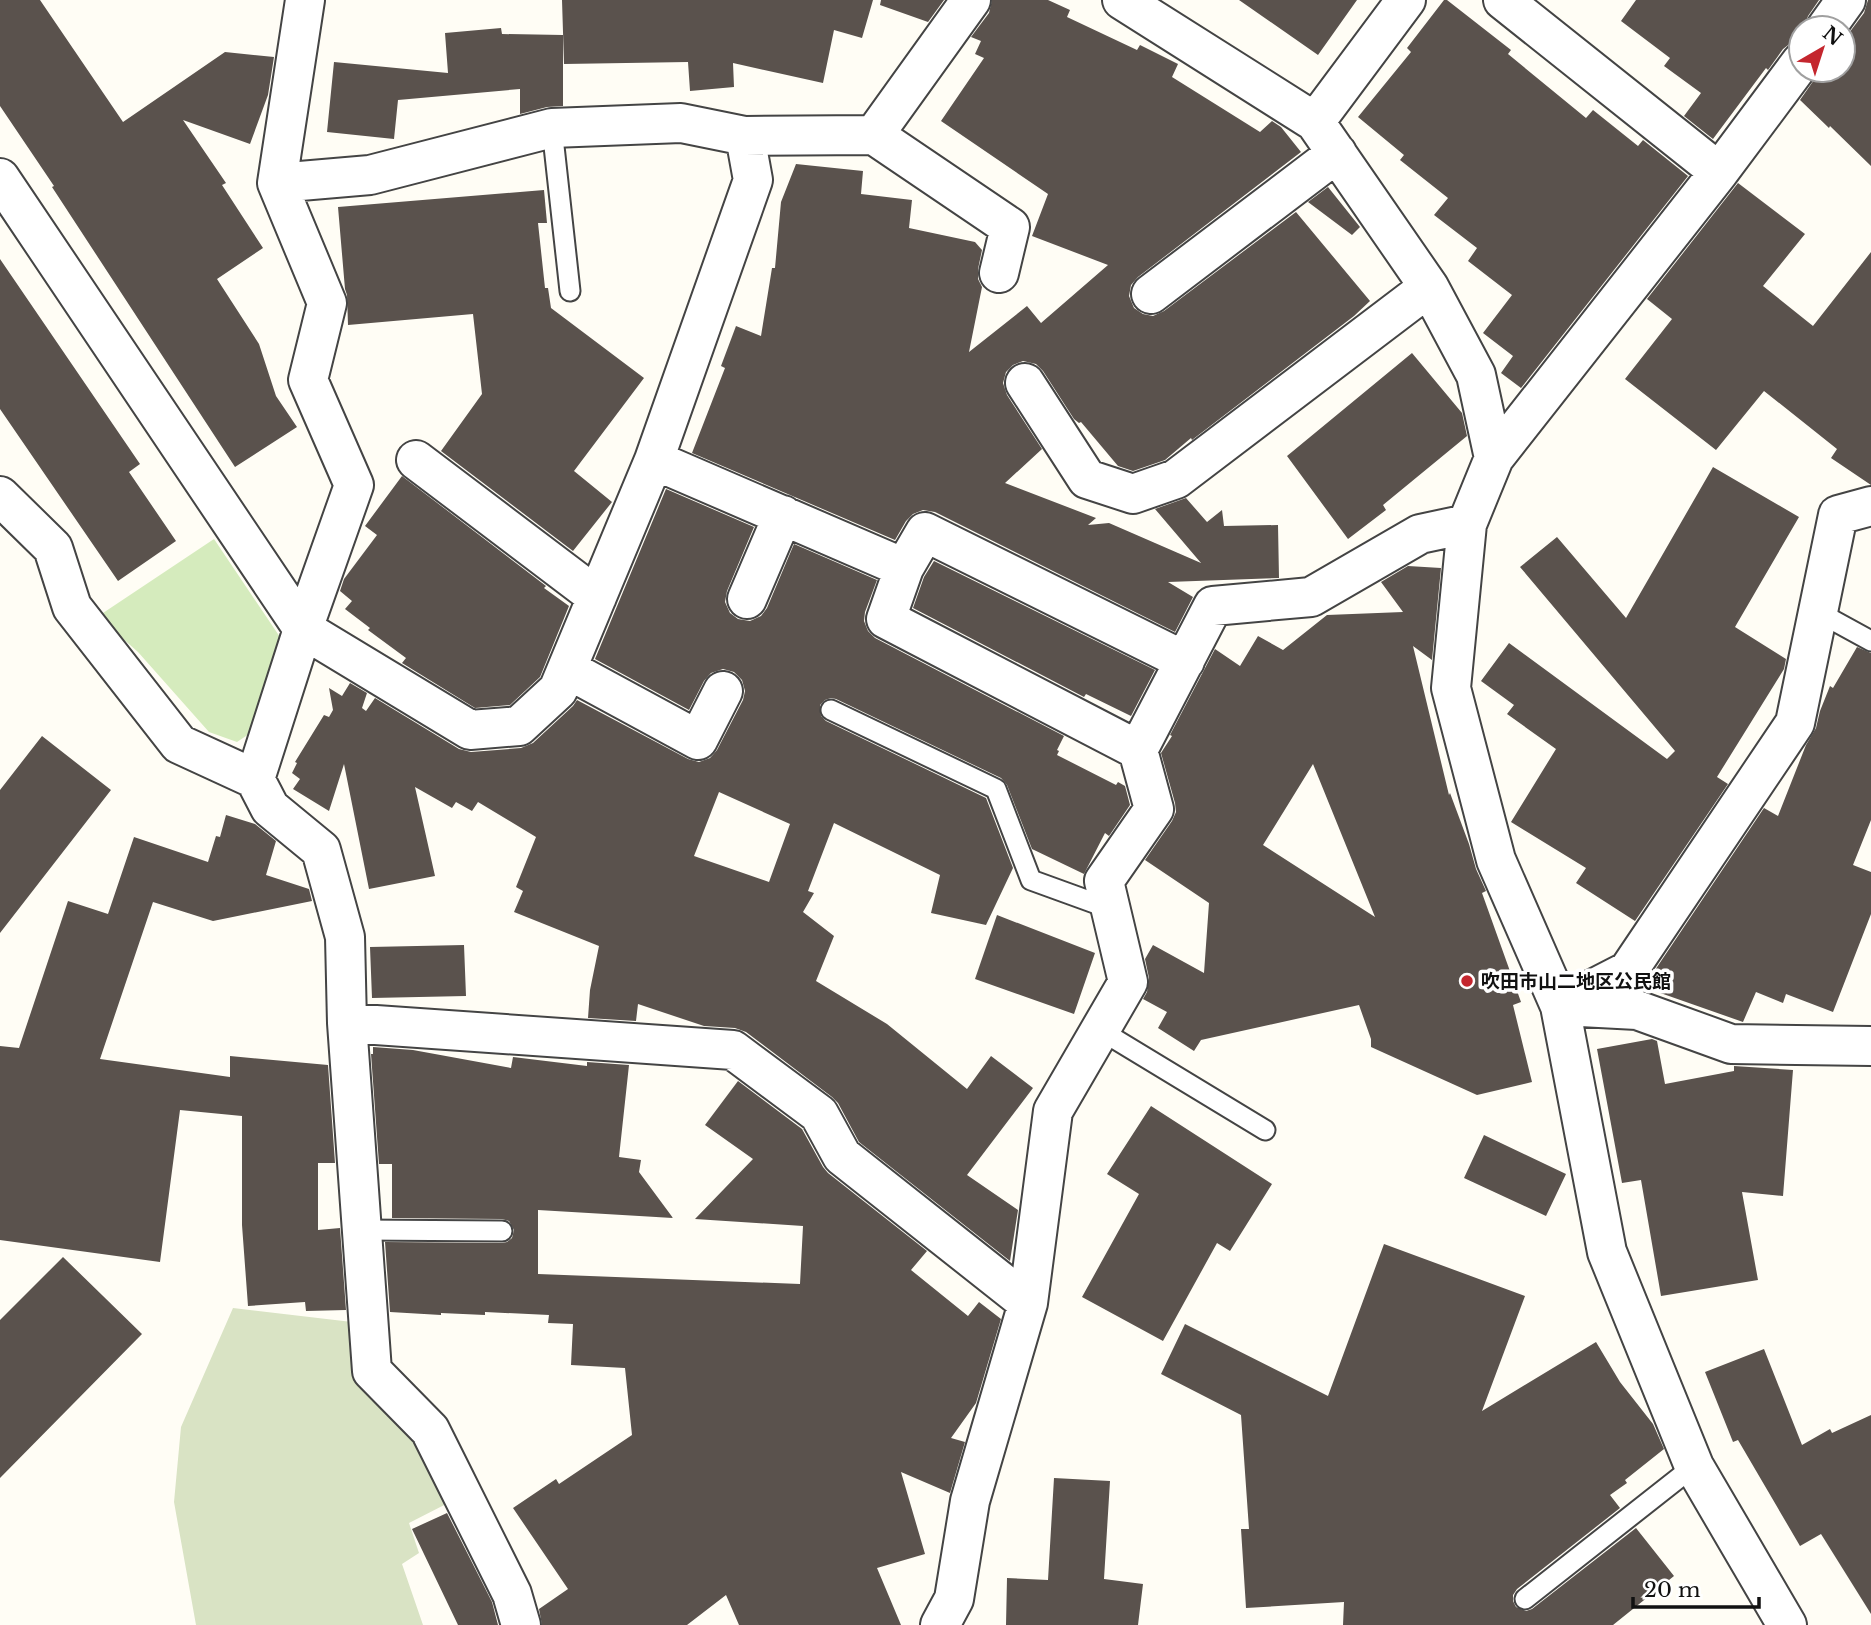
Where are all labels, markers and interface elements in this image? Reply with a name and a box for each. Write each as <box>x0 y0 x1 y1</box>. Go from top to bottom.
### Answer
north arrow <box>1787 14 1857 84</box>
text: N <box>1818 22 1847 51</box>
place label: 吹田市山二地区公民館 <box>1481 970 1671 993</box>
marker: 吹田市山二地区公民館 <box>1459 973 1475 989</box>
scale bar <box>1633 1566 1759 1610</box>
text: 20 m <box>1644 1577 1701 1603</box>

